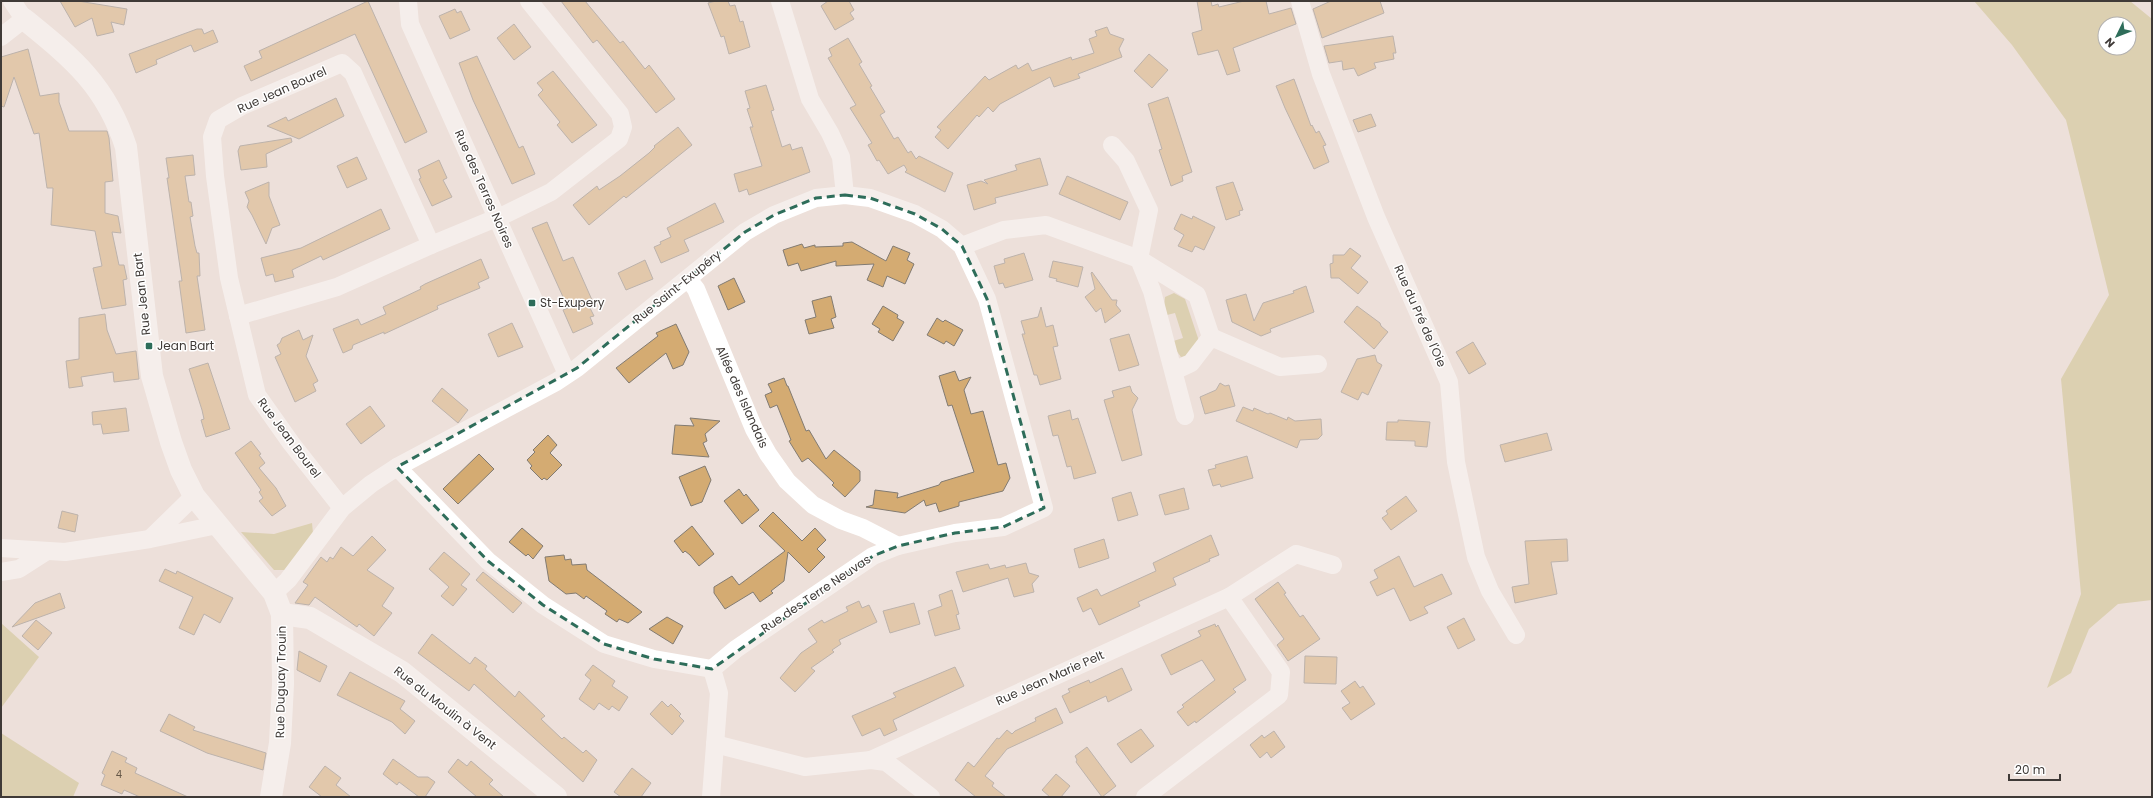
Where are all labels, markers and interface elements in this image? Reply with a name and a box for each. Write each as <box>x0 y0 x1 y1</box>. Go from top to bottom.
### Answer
north arrow <box>2097 16 2137 56</box>
text: N <box>2101 34 2118 51</box>
street label: Rue Jean Bourel <box>234 62 329 117</box>
street label: Rue des Terres Noires <box>451 127 518 251</box>
street label: Rue Saint-Exupéry <box>629 246 724 327</box>
street label: Rue Jean Bart <box>129 252 154 336</box>
street label: Rue du Pré de l'Oie <box>1390 262 1451 370</box>
place label: St-Exupery <box>540 294 605 311</box>
marker: St-Exupery <box>527 298 537 308</box>
place label: Jean Bart <box>157 337 214 354</box>
marker: Jean Bart <box>144 341 154 351</box>
street label: Allée des Islandais <box>712 343 773 451</box>
street label: Rue Jean Bourel <box>254 394 325 481</box>
street label: Rue des Terre Neuvas <box>758 551 874 637</box>
street label: Rue Duguay Trouin <box>271 626 290 738</box>
street label: Rue Jean Marie Pelt <box>993 646 1107 709</box>
street label: Rue du Moulin à Vent <box>390 662 500 753</box>
scale bar <box>2009 756 2060 782</box>
text: 20 m <box>2015 761 2045 778</box>
house number: 4 <box>116 767 122 782</box>

